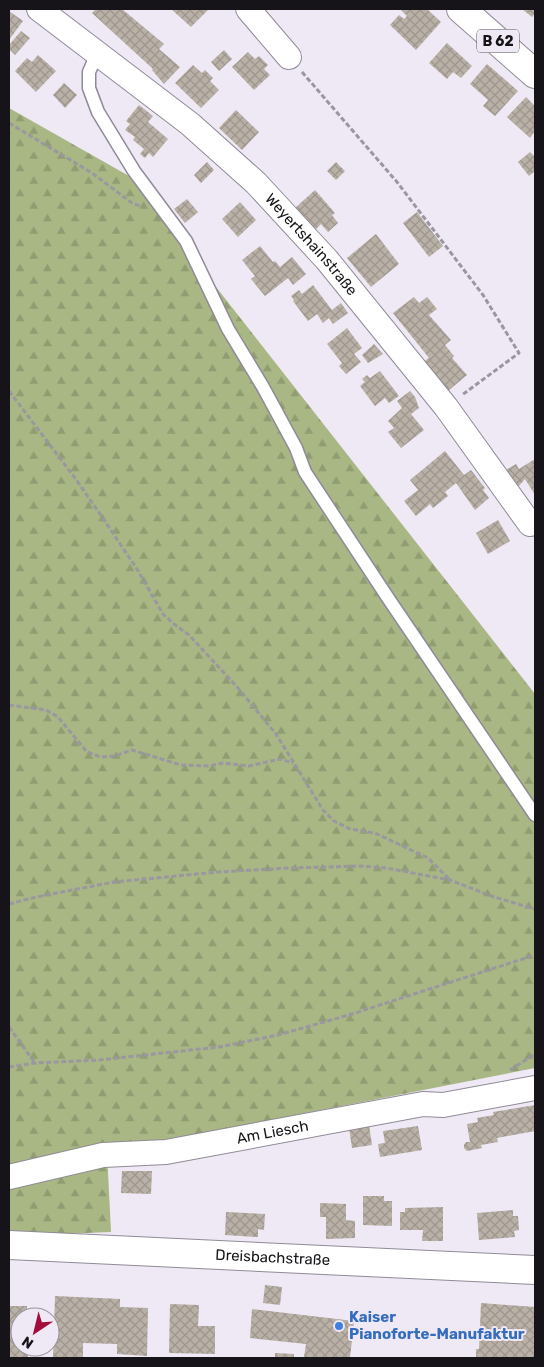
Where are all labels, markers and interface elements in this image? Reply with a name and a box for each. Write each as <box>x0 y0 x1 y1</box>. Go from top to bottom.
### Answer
road number: B 62 <box>477 29 519 52</box>
street label: Weyertshainstraße <box>261 190 361 299</box>
street label: Am Liesch <box>235 1117 310 1148</box>
street label: Dreisbachstraße <box>215 1246 331 1269</box>
north arrow <box>10 1307 60 1357</box>
place label: Kaiser Pianoforte-Manufaktur <box>349 1308 525 1343</box>
marker: Kaiser Pianoforte-Manufaktur <box>333 1320 345 1332</box>
text: N <box>19 1332 37 1352</box>

